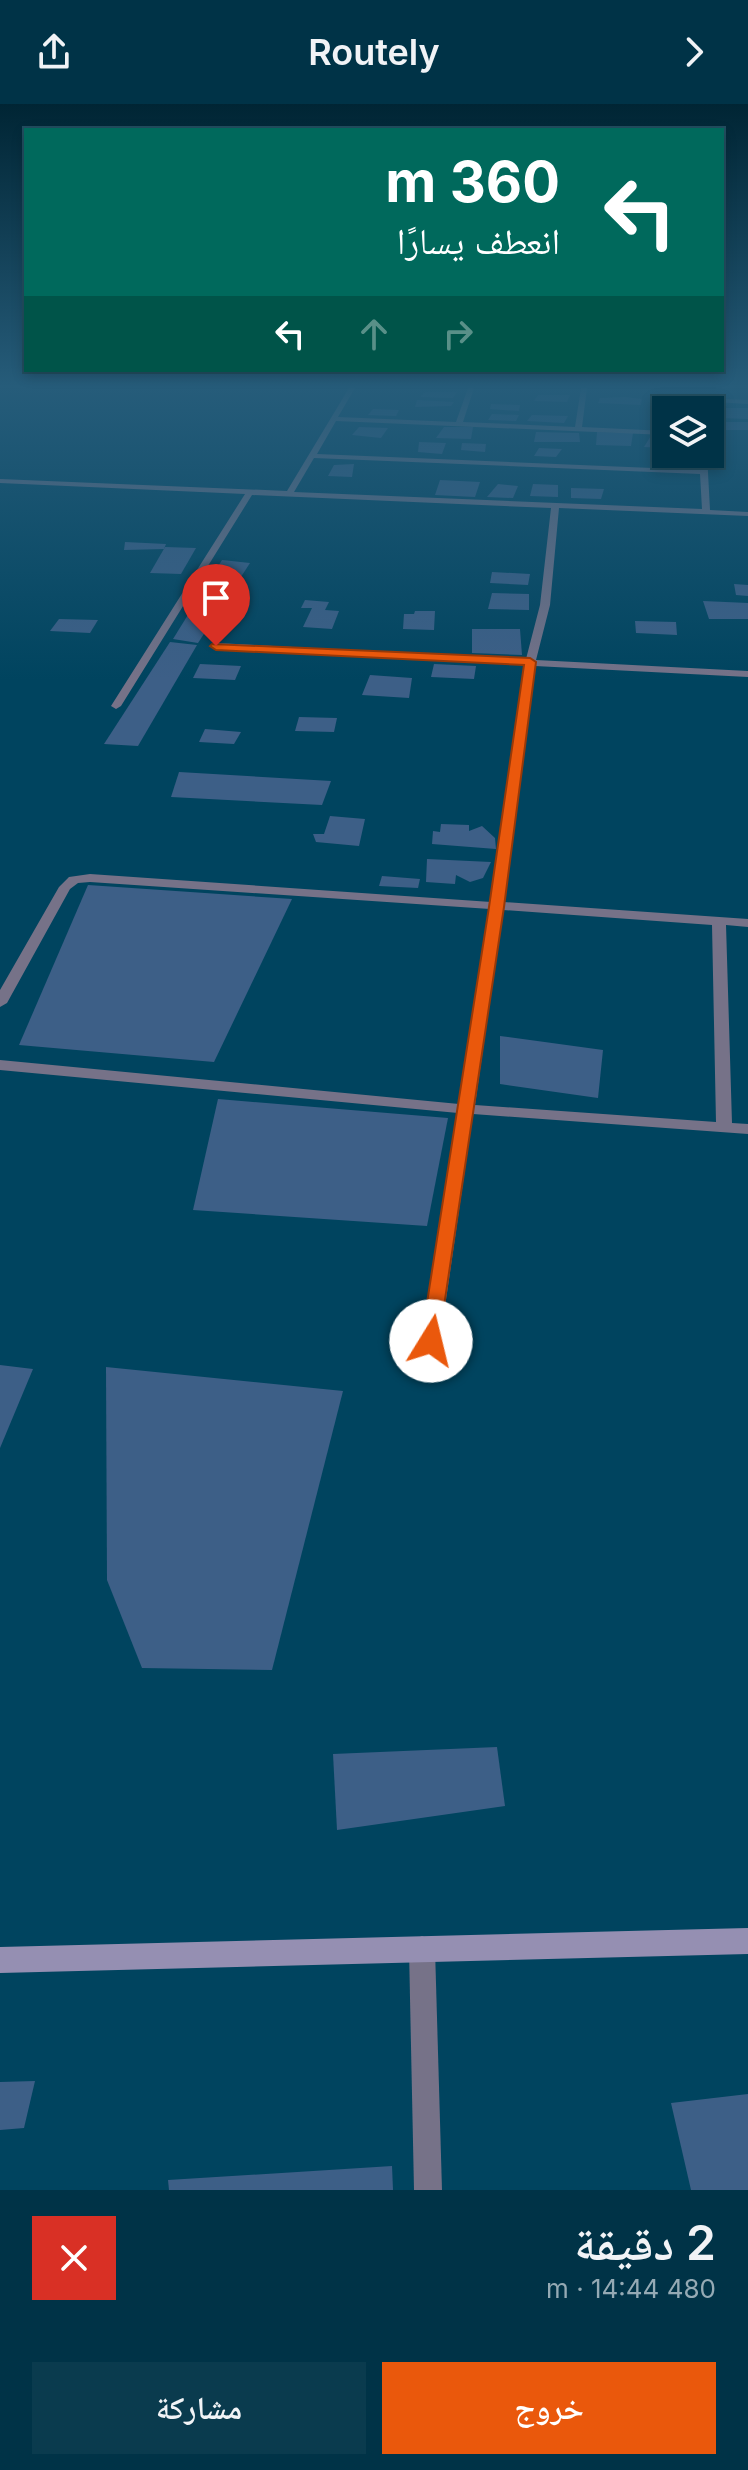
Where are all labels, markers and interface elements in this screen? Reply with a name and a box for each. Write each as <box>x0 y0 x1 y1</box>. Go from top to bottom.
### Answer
icon: share <box>32 30 76 74</box>
text: Routely <box>308 30 440 74</box>
icon: forward <box>672 30 716 74</box>
text: 360 m <box>385 148 560 216</box>
icon: left <box>588 160 692 264</box>
text: انعطف يسارًا <box>397 219 560 263</box>
icon: left <box>268 312 312 356</box>
icon: ahead <box>352 312 396 356</box>
icon: right <box>436 312 480 356</box>
map controls <box>652 396 724 468</box>
button: layers <box>652 396 724 468</box>
pin <box>182 564 250 646</box>
icon: arrive <box>194 576 238 620</box>
position arrow <box>389 1299 473 1383</box>
text: 2 دقيقة <box>574 2213 716 2272</box>
button: close <box>32 2216 116 2300</box>
text: 480 m · 14:44 <box>546 2273 716 2304</box>
button: مشاركة <box>32 2362 366 2454</box>
button: خروج <box>382 2362 716 2454</box>

